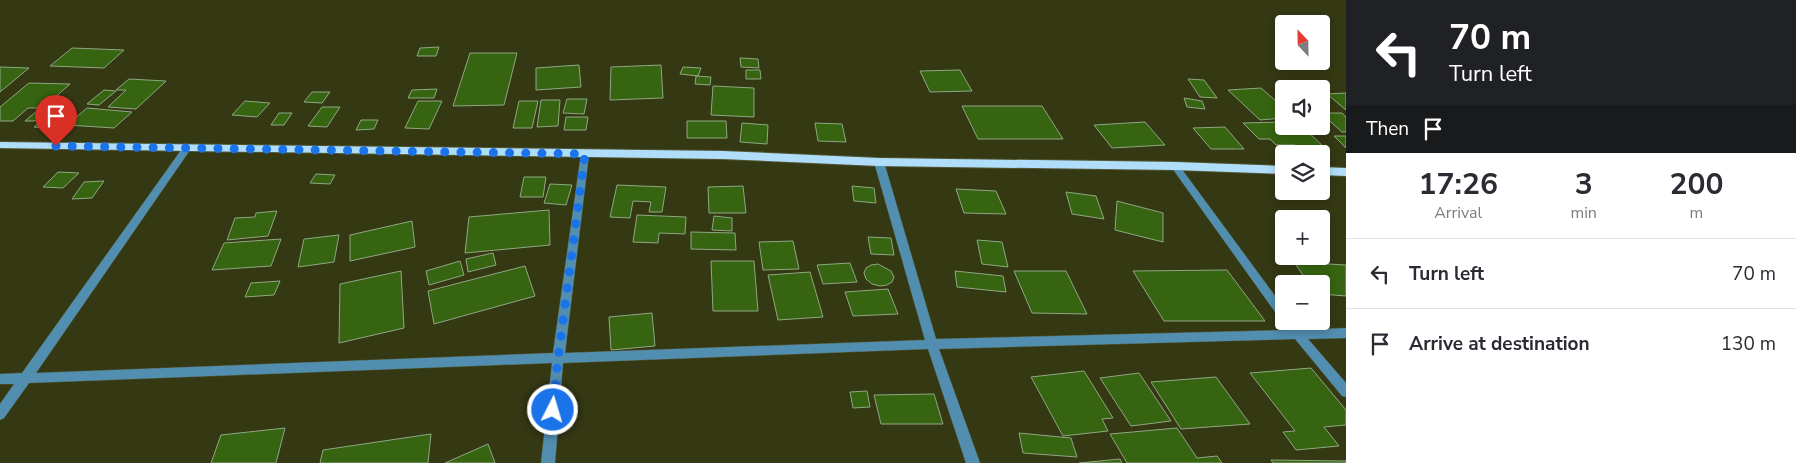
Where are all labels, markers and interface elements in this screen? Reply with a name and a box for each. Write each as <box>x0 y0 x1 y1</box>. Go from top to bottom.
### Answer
text: 70 m <box>1449 14 1531 61</box>
north arrow <box>1275 15 1330 70</box>
map controls <box>1275 15 1330 330</box>
icon: left <box>1366 20 1431 85</box>
text: Turn left <box>1449 59 1532 89</box>
button: sound <box>1275 80 1330 135</box>
pin <box>35 95 77 146</box>
icon: arrive <box>42 102 70 130</box>
icon: arrive <box>1419 115 1447 143</box>
text: Then <box>1366 116 1409 142</box>
button: layers <box>1275 145 1330 200</box>
text: 17:26 <box>1419 164 1498 205</box>
text: 3 <box>1575 164 1593 205</box>
text: 200 <box>1669 164 1723 205</box>
text: Arrival <box>1434 202 1482 224</box>
text: min <box>1570 202 1597 224</box>
text: m <box>1690 202 1703 224</box>
button: + <box>1275 210 1330 265</box>
icon: left <box>1366 260 1394 288</box>
text: Turn left <box>1409 261 1484 287</box>
text: 70 m <box>1732 261 1776 287</box>
button: − <box>1275 275 1330 330</box>
icon: arrive <box>1366 330 1394 358</box>
text: Arrive at destination <box>1409 331 1590 357</box>
text: 130 m <box>1721 331 1776 357</box>
position arrow <box>526 383 578 435</box>

